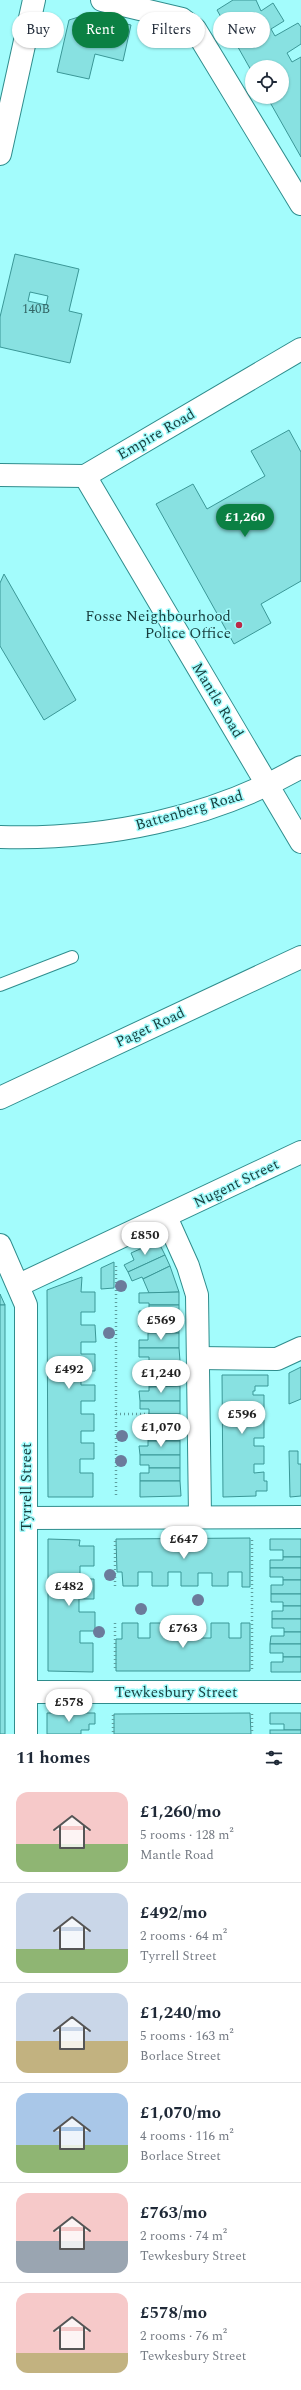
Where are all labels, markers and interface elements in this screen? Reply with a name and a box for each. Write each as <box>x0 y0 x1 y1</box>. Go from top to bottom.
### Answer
chip: Buy <box>12 12 64 48</box>
chip: Rent <box>72 12 129 48</box>
chip: Filters <box>137 12 205 48</box>
chip: New <box>213 12 270 48</box>
map controls <box>245 60 289 104</box>
button: locate <box>245 60 289 104</box>
house number: 140B <box>22 299 50 319</box>
street label: Empire Road <box>113 403 200 466</box>
pin: £1,260 <box>212 504 278 538</box>
text: £1,260 <box>225 507 265 527</box>
place label: Fosse Neighbourhood Police Office <box>85 605 231 645</box>
marker: Fosse Neighbourhood Police Office <box>234 620 244 630</box>
street label: Mantle Road <box>186 658 249 743</box>
street label: Battenberg Road <box>133 784 246 837</box>
street label: Paget Road <box>111 1001 189 1054</box>
street label: Nugent Street <box>189 1153 283 1214</box>
pin: £850 <box>121 1222 169 1256</box>
text: £850 <box>130 1225 160 1245</box>
pin: £569 <box>137 1307 185 1341</box>
text: £569 <box>146 1310 176 1330</box>
pin: £492 <box>45 1356 93 1390</box>
text: £492 <box>54 1359 84 1379</box>
pin: £1,240 <box>128 1360 194 1394</box>
text: £1,240 <box>141 1363 181 1383</box>
pin: £596 <box>218 1401 266 1435</box>
text: £596 <box>227 1404 257 1424</box>
pin: £1,070 <box>128 1414 194 1448</box>
text: £1,070 <box>141 1417 181 1437</box>
street label: Tyrrell Street <box>15 1443 38 1531</box>
pin: £647 <box>160 1526 208 1560</box>
text: £647 <box>169 1529 199 1549</box>
pin: £482 <box>45 1573 93 1607</box>
text: £482 <box>54 1576 84 1596</box>
pin: £763 <box>159 1615 207 1649</box>
text: £763 <box>168 1618 198 1638</box>
street label: Tewkesbury Street <box>115 1681 237 1704</box>
pin: £578 <box>45 1689 93 1723</box>
text: £578 <box>54 1692 84 1712</box>
text: 11 homes <box>16 1745 90 1771</box>
icon: filters <box>263 1747 285 1769</box>
text: £1,260/mo <box>140 1799 221 1825</box>
icon: home <box>48 1808 96 1856</box>
text: 5 rooms · 128 m² <box>140 1825 234 1845</box>
text: Mantle Road <box>140 1845 214 1865</box>
text: £492/mo <box>140 1900 207 1926</box>
icon: home <box>48 1909 96 1957</box>
text: 2 rooms · 64 m² <box>140 1926 227 1946</box>
text: Tyrrell Street <box>140 1946 217 1966</box>
text: £1,240/mo <box>140 2000 221 2026</box>
icon: home <box>48 2009 96 2057</box>
text: 5 rooms · 163 m² <box>140 2026 234 2046</box>
text: Borlace Street <box>140 2046 221 2066</box>
text: £1,070/mo <box>140 2100 221 2126</box>
icon: home <box>48 2109 96 2157</box>
text: 4 rooms · 116 m² <box>140 2126 234 2146</box>
text: Borlace Street <box>140 2146 221 2166</box>
text: £763/mo <box>140 2200 207 2226</box>
icon: home <box>48 2209 96 2257</box>
text: 2 rooms · 74 m² <box>140 2226 227 2246</box>
text: Tewkesbury Street <box>140 2246 246 2266</box>
text: £578/mo <box>140 2300 207 2326</box>
icon: home <box>48 2309 96 2357</box>
text: 2 rooms · 76 m² <box>140 2326 227 2346</box>
text: Tewkesbury Street <box>140 2346 246 2366</box>

